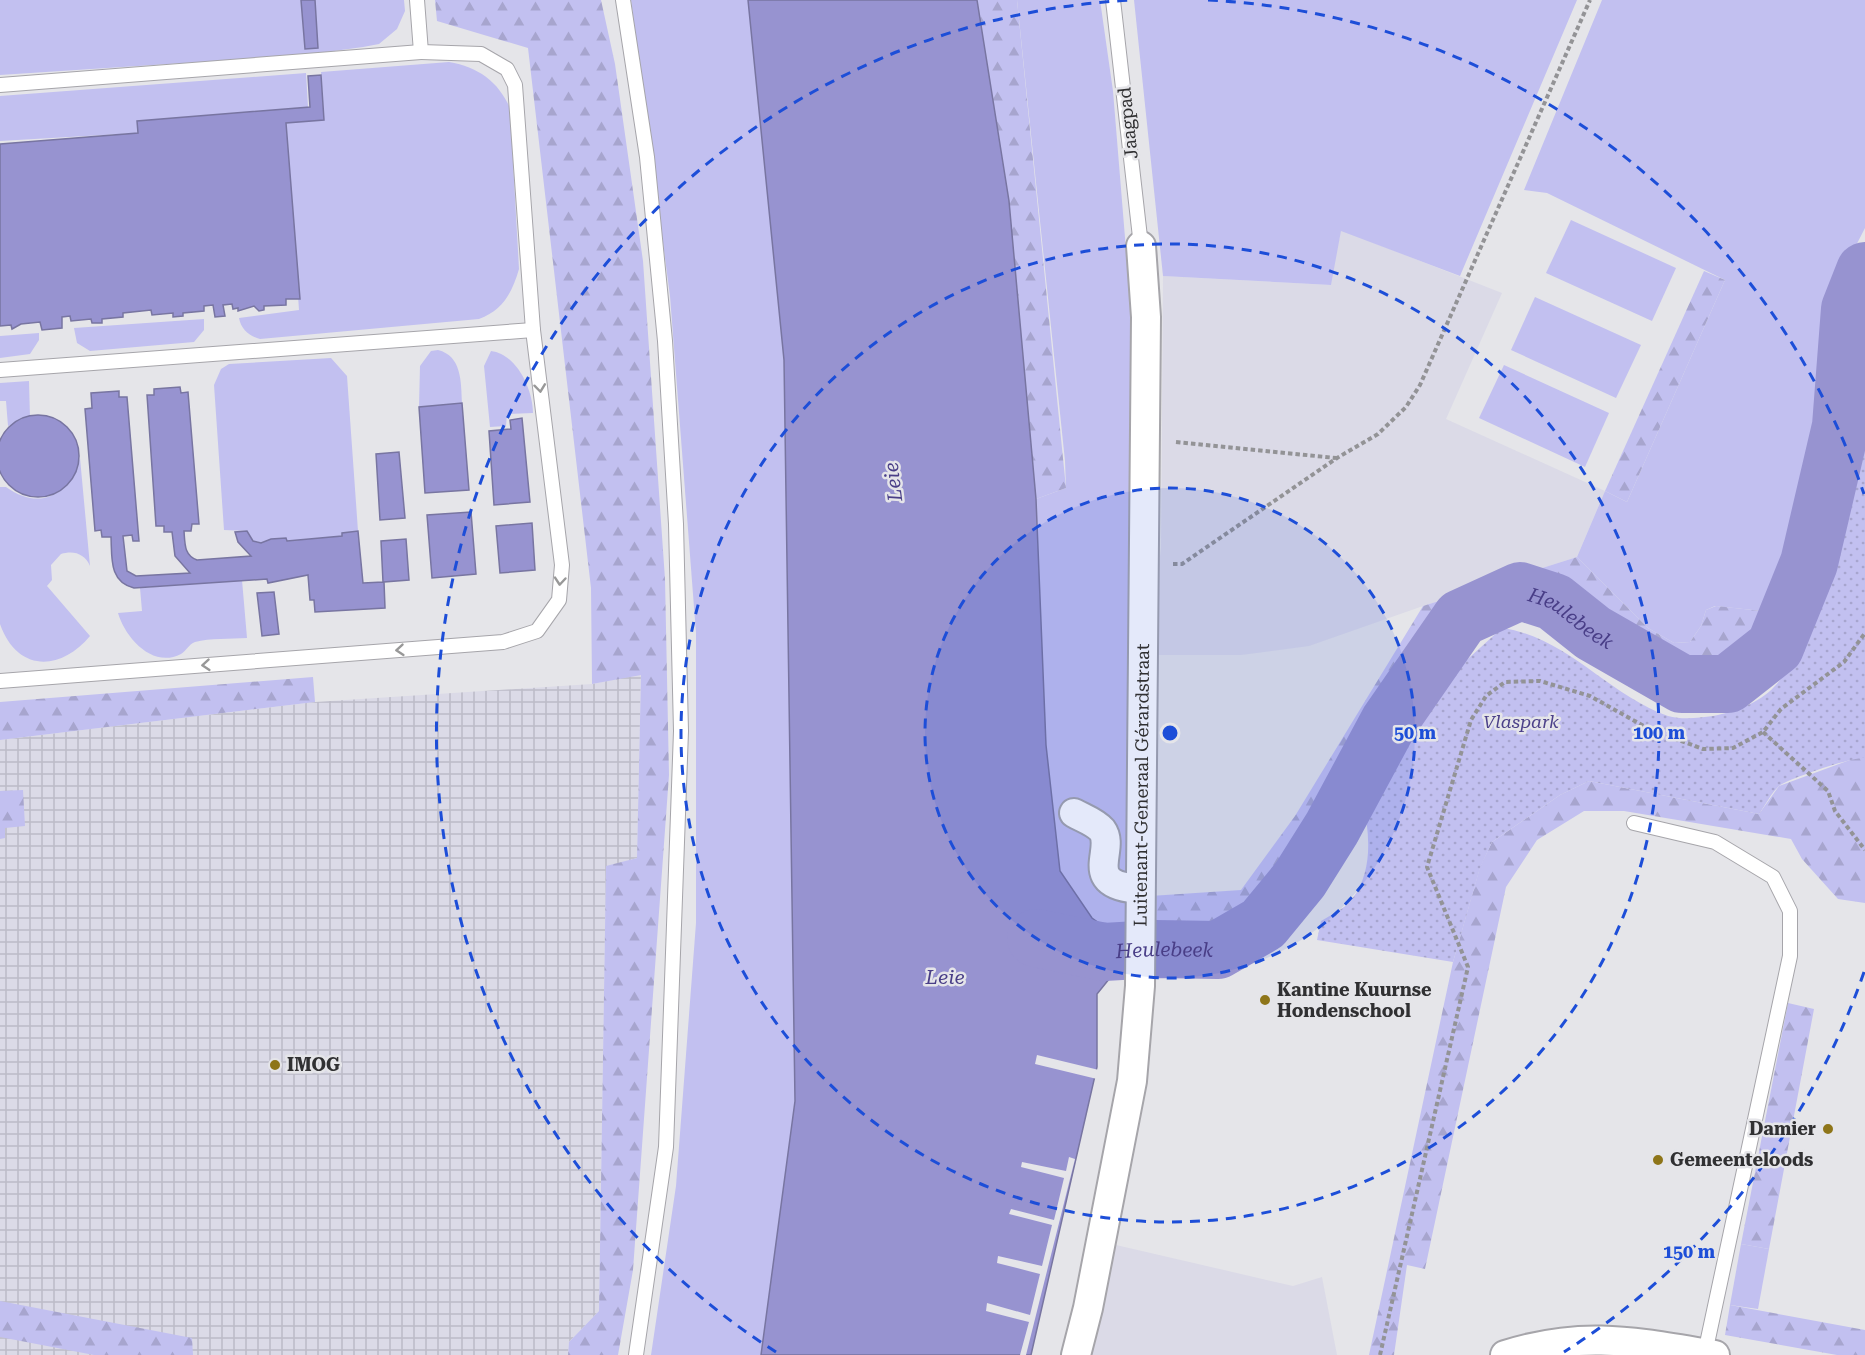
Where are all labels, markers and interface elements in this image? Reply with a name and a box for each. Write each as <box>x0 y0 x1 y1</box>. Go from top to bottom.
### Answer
street label: Jaagpad <box>1113 86 1142 160</box>
one-way arrow <box>533 383 546 392</box>
water label: Leie <box>879 461 907 504</box>
one-way arrow <box>554 577 567 586</box>
water label: Heulebeek <box>1524 582 1618 654</box>
one-way arrow <box>396 643 405 656</box>
street label: Luitenant-Generaal Gérardstraat <box>1130 643 1153 927</box>
one-way arrow <box>201 659 210 672</box>
park label: Vlaspark <box>1483 711 1559 732</box>
text: 50 m <box>1394 722 1437 743</box>
text: 100 m <box>1633 722 1686 743</box>
centre of rings <box>1160 723 1180 743</box>
water label: Heulebeek <box>1114 937 1214 963</box>
water label: Leie <box>924 965 965 989</box>
place label: Kantine Kuurnse Hondenschool <box>1277 979 1432 1021</box>
marker: Kantine Kuurnse Hondenschool <box>1258 993 1272 1007</box>
place label: IMOG <box>287 1054 340 1075</box>
marker: IMOG <box>268 1058 282 1072</box>
place label: Damier <box>1749 1118 1816 1139</box>
marker: Damier <box>1821 1122 1835 1136</box>
place label: Gemeenteloods <box>1670 1149 1813 1170</box>
marker: Gemeenteloods <box>1651 1153 1665 1167</box>
text: 150 m <box>1663 1241 1716 1262</box>

